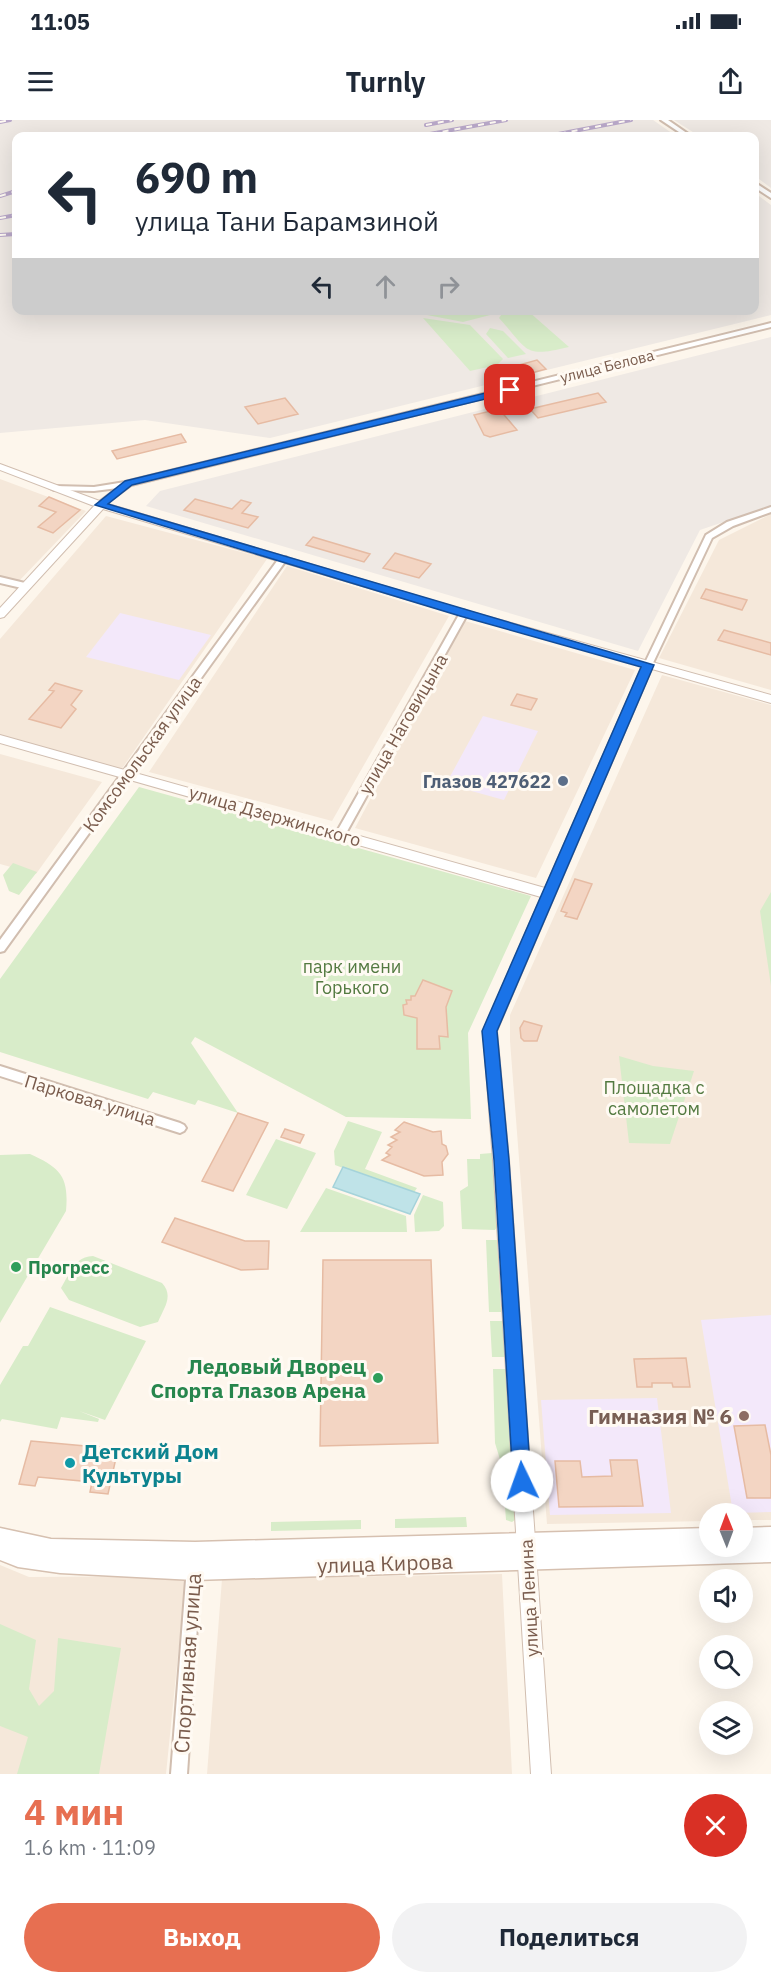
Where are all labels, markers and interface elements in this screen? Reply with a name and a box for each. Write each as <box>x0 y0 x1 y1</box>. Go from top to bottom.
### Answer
text: 11:05 <box>30 7 90 36</box>
text: Turnly <box>345 64 426 99</box>
icon: menu <box>24 65 57 98</box>
icon: share <box>714 65 747 98</box>
text: 690 m <box>135 150 258 205</box>
icon: left <box>36 156 114 234</box>
text: улица Тани Барамзиной <box>135 203 439 238</box>
icon: left <box>306 270 339 303</box>
icon: ahead <box>369 270 402 303</box>
icon: right <box>432 270 465 303</box>
street label: улица Белова <box>558 345 656 387</box>
pin <box>484 364 535 415</box>
icon: arrive <box>493 373 526 406</box>
street label: улица Наговицына <box>353 649 453 798</box>
street label: Комсомольская улица <box>78 671 207 837</box>
place label: Глазов 427622 <box>423 770 551 793</box>
marker: Глазов 427622 <box>556 774 570 788</box>
street label: улица Дзержинского <box>186 780 364 852</box>
park label: парк имени Горького <box>303 955 401 999</box>
street label: Парковая улица <box>22 1069 159 1131</box>
park label: Площадка с самолетом <box>604 1076 704 1120</box>
place label: Прогресс <box>28 1256 109 1279</box>
marker: Прогресс <box>9 1260 23 1274</box>
place label: Ледовый Дворец Спорта Глазов Арена <box>150 1352 366 1404</box>
marker: Ледовый Дворец Спорта Глазов Арена <box>371 1371 385 1385</box>
place label: Гимназия № 6 <box>588 1402 732 1430</box>
marker: Гимназия № 6 <box>737 1409 751 1423</box>
place label: Детский Дом Культуры <box>82 1437 219 1489</box>
position arrow <box>490 1449 554 1513</box>
marker: Детский Дом Культуры <box>63 1456 77 1470</box>
north arrow <box>699 1503 753 1557</box>
map controls <box>699 1503 753 1755</box>
street label: улица Ленина <box>514 1538 544 1657</box>
street label: улица Кирова <box>317 1547 453 1579</box>
button: sound <box>699 1569 753 1623</box>
street label: Спортивная улица <box>167 1572 207 1754</box>
button: search <box>699 1635 753 1689</box>
button: layers <box>699 1701 753 1755</box>
text: 4 мин <box>24 1788 124 1835</box>
button: close <box>684 1794 747 1857</box>
text: 1.6 km · 11:09 <box>24 1834 156 1861</box>
button: Выход <box>24 1903 380 1972</box>
button: Поделиться <box>392 1903 747 1972</box>

